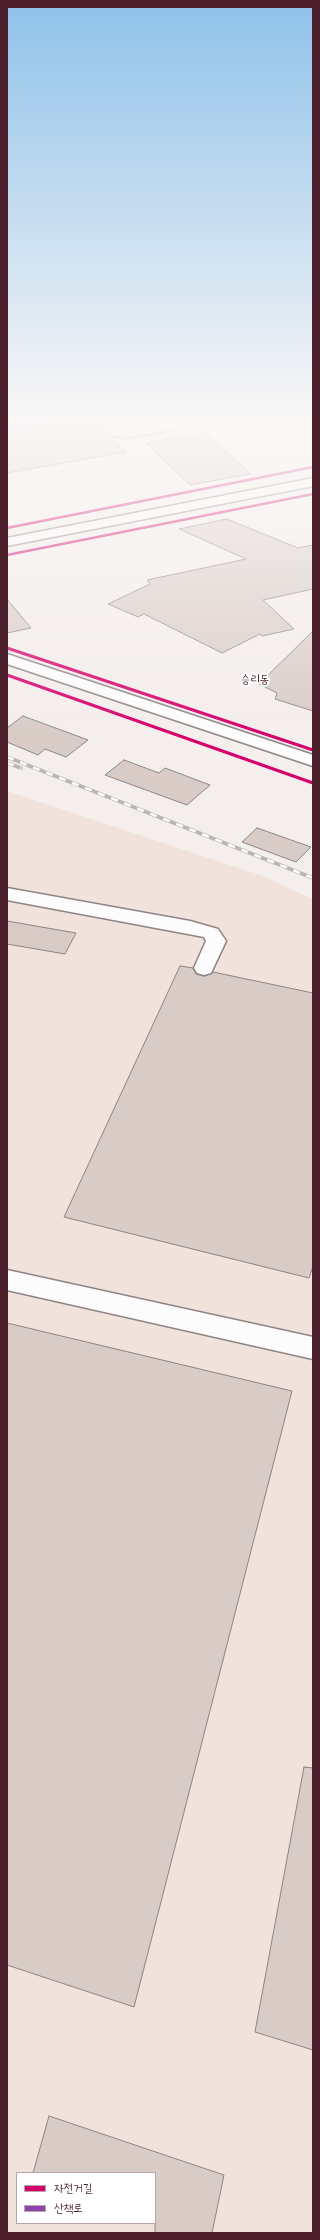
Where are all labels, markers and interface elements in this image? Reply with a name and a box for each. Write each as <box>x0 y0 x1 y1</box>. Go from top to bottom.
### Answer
district label: 승리동 <box>241 673 269 687</box>
legend <box>16 2172 156 2224</box>
text: 자전거길 <box>54 2180 93 2196</box>
text: 산책로 <box>54 2200 83 2216</box>

